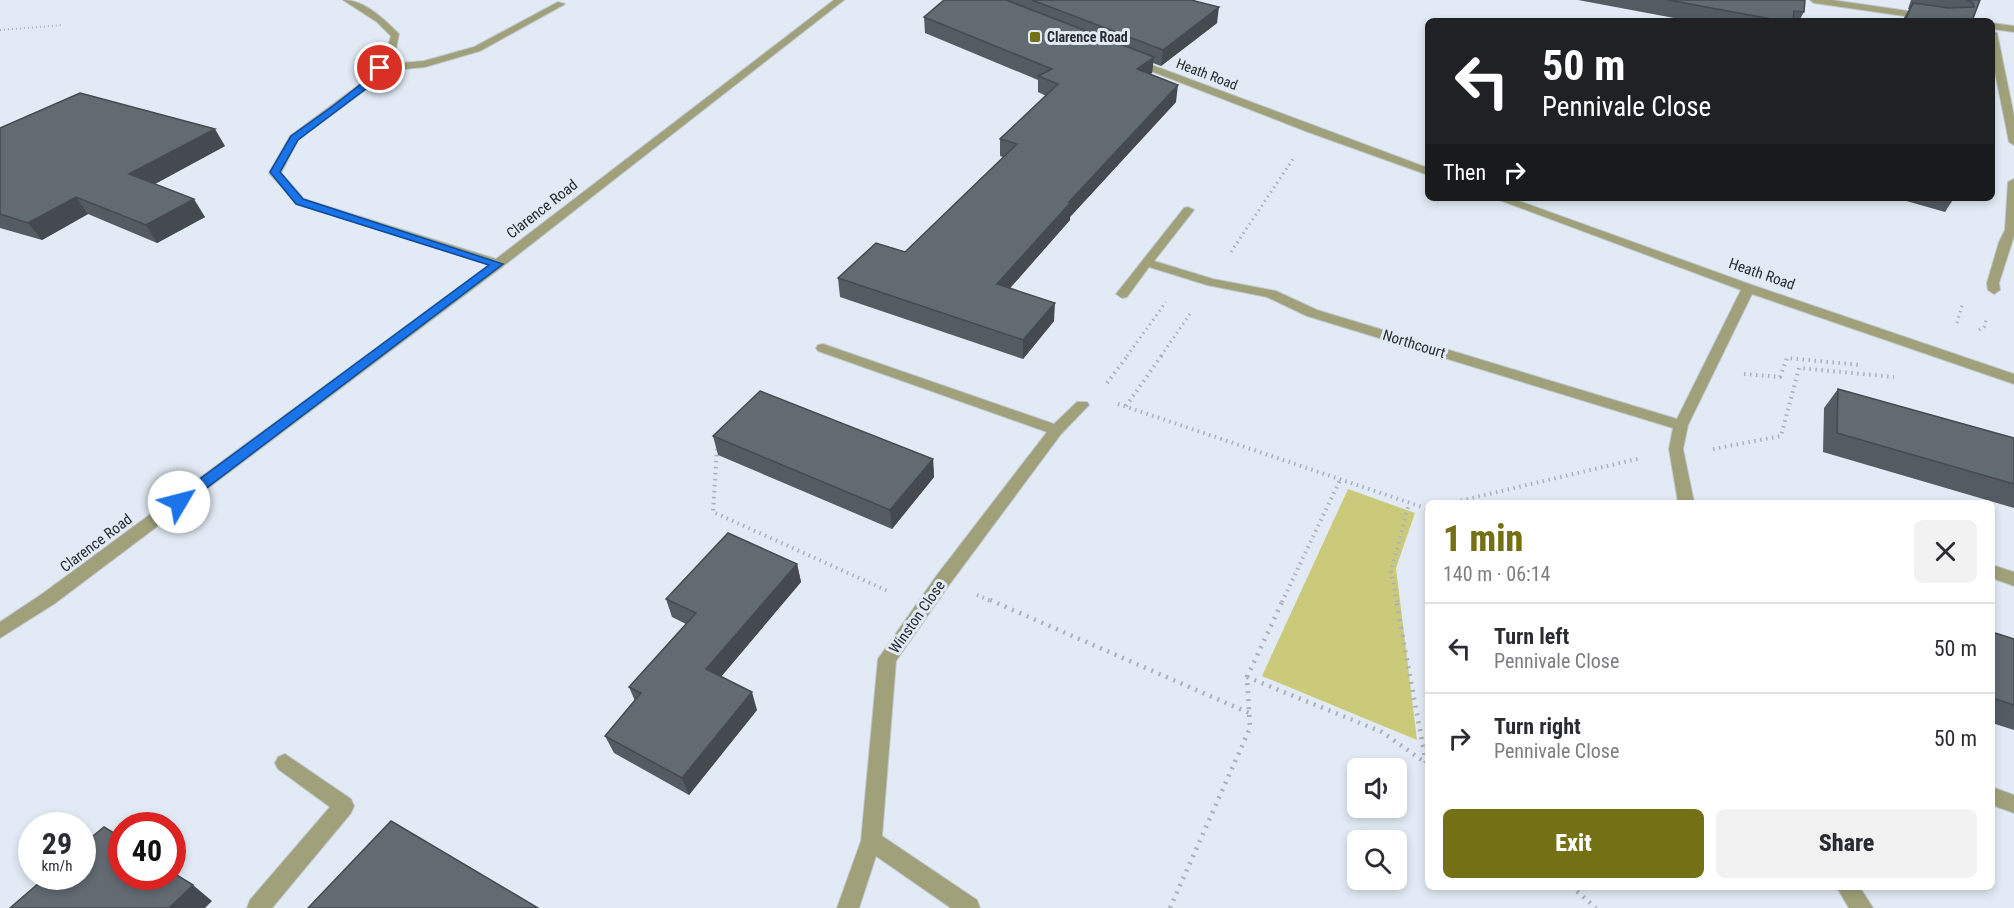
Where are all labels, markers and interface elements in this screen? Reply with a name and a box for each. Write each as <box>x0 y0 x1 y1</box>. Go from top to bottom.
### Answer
place label: Clarence Road <box>1047 29 1128 45</box>
marker: Clarence Road <box>1028 30 1042 44</box>
text: 50 m <box>1542 41 1625 90</box>
pin <box>354 42 405 93</box>
icon: left <box>1443 42 1521 120</box>
icon: arrive <box>363 51 396 84</box>
street label: Heath Road <box>1174 55 1240 93</box>
text: Pennivale Close <box>1542 91 1711 123</box>
icon: right <box>1498 156 1531 189</box>
text: Then <box>1443 160 1486 185</box>
street label: Clarence Road <box>503 176 581 242</box>
street label: Heath Road <box>1727 254 1797 294</box>
street label: Northcourt <box>1381 326 1447 362</box>
position arrow <box>147 470 211 534</box>
street label: Clarence Road <box>56 510 136 576</box>
text: 1 min <box>1443 518 1523 560</box>
button: close <box>1914 520 1977 583</box>
text: 140 m · 06:14 <box>1443 562 1550 586</box>
street label: Winston Close <box>885 577 949 657</box>
text: Turn left <box>1494 624 1569 649</box>
icon: left <box>1443 632 1476 665</box>
text: 50 m <box>1934 636 1977 661</box>
text: Pennivale Close <box>1494 649 1619 673</box>
text: Turn right <box>1494 714 1581 739</box>
icon: right <box>1443 722 1476 755</box>
text: 50 m <box>1934 726 1977 751</box>
text: Pennivale Close <box>1494 739 1619 763</box>
map controls <box>1347 758 1407 890</box>
button: sound <box>1347 758 1407 818</box>
button: Exit <box>1443 809 1704 878</box>
button: Share <box>1716 809 1977 878</box>
speed limit sign: 40 <box>108 812 186 890</box>
text: 29 <box>42 826 72 861</box>
button: search <box>1347 830 1407 890</box>
text: km/h <box>42 857 72 875</box>

